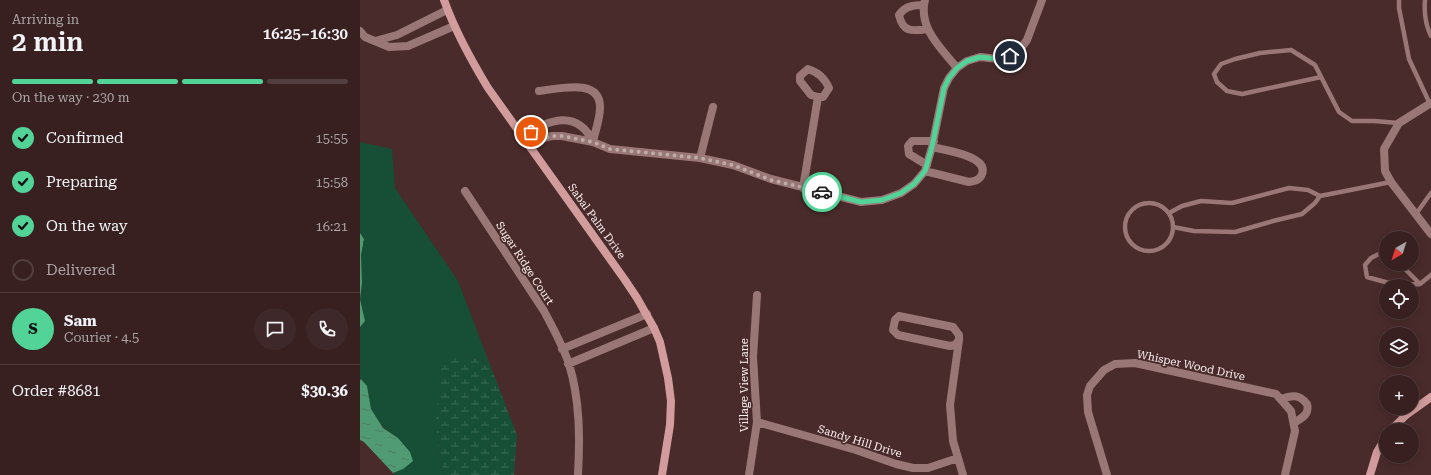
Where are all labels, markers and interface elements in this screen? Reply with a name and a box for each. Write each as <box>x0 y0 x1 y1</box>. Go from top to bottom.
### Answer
text: Arriving in <box>12 12 79 27</box>
text: 16:25–16:30 <box>263 25 348 43</box>
text: 2 min <box>12 27 84 57</box>
pin <box>993 39 1027 73</box>
icon: home <box>999 45 1021 67</box>
text: On the way · 230 m <box>12 90 129 105</box>
pin <box>514 115 548 149</box>
icon: bag <box>520 121 542 143</box>
icon: check <box>12 127 34 149</box>
text: Confirmed <box>46 129 124 147</box>
text: 15:55 <box>316 131 348 146</box>
icon: check <box>12 171 34 193</box>
courier <box>802 172 842 212</box>
text: Preparing <box>46 173 117 191</box>
text: 15:58 <box>316 175 348 190</box>
street label: Sabal Palm Drive <box>565 181 628 261</box>
icon: car <box>811 181 833 203</box>
icon: check <box>12 215 34 237</box>
text: On the way <box>46 217 128 235</box>
text: 16:21 <box>316 219 348 234</box>
street label: Sugar Ridge Court <box>493 219 556 307</box>
north arrow <box>1379 231 1419 271</box>
map controls <box>1379 231 1419 463</box>
text: Delivered <box>46 261 116 279</box>
button: locate <box>1379 279 1419 319</box>
button: chat <box>254 308 296 350</box>
button: phone <box>306 308 348 350</box>
text: Sam <box>64 312 97 330</box>
text: S <box>28 320 38 338</box>
button: layers <box>1379 327 1419 367</box>
text: Courier · 4.5 <box>64 330 139 345</box>
street label: Village View Lane <box>738 338 751 432</box>
street label: Whisper Wood Drive <box>1136 348 1246 383</box>
button: + <box>1379 375 1419 415</box>
text: Order #8681 <box>12 382 101 400</box>
text: $30.36 <box>301 382 348 400</box>
street label: Sandy Hill Drive <box>816 423 903 460</box>
button: − <box>1379 423 1419 463</box>

